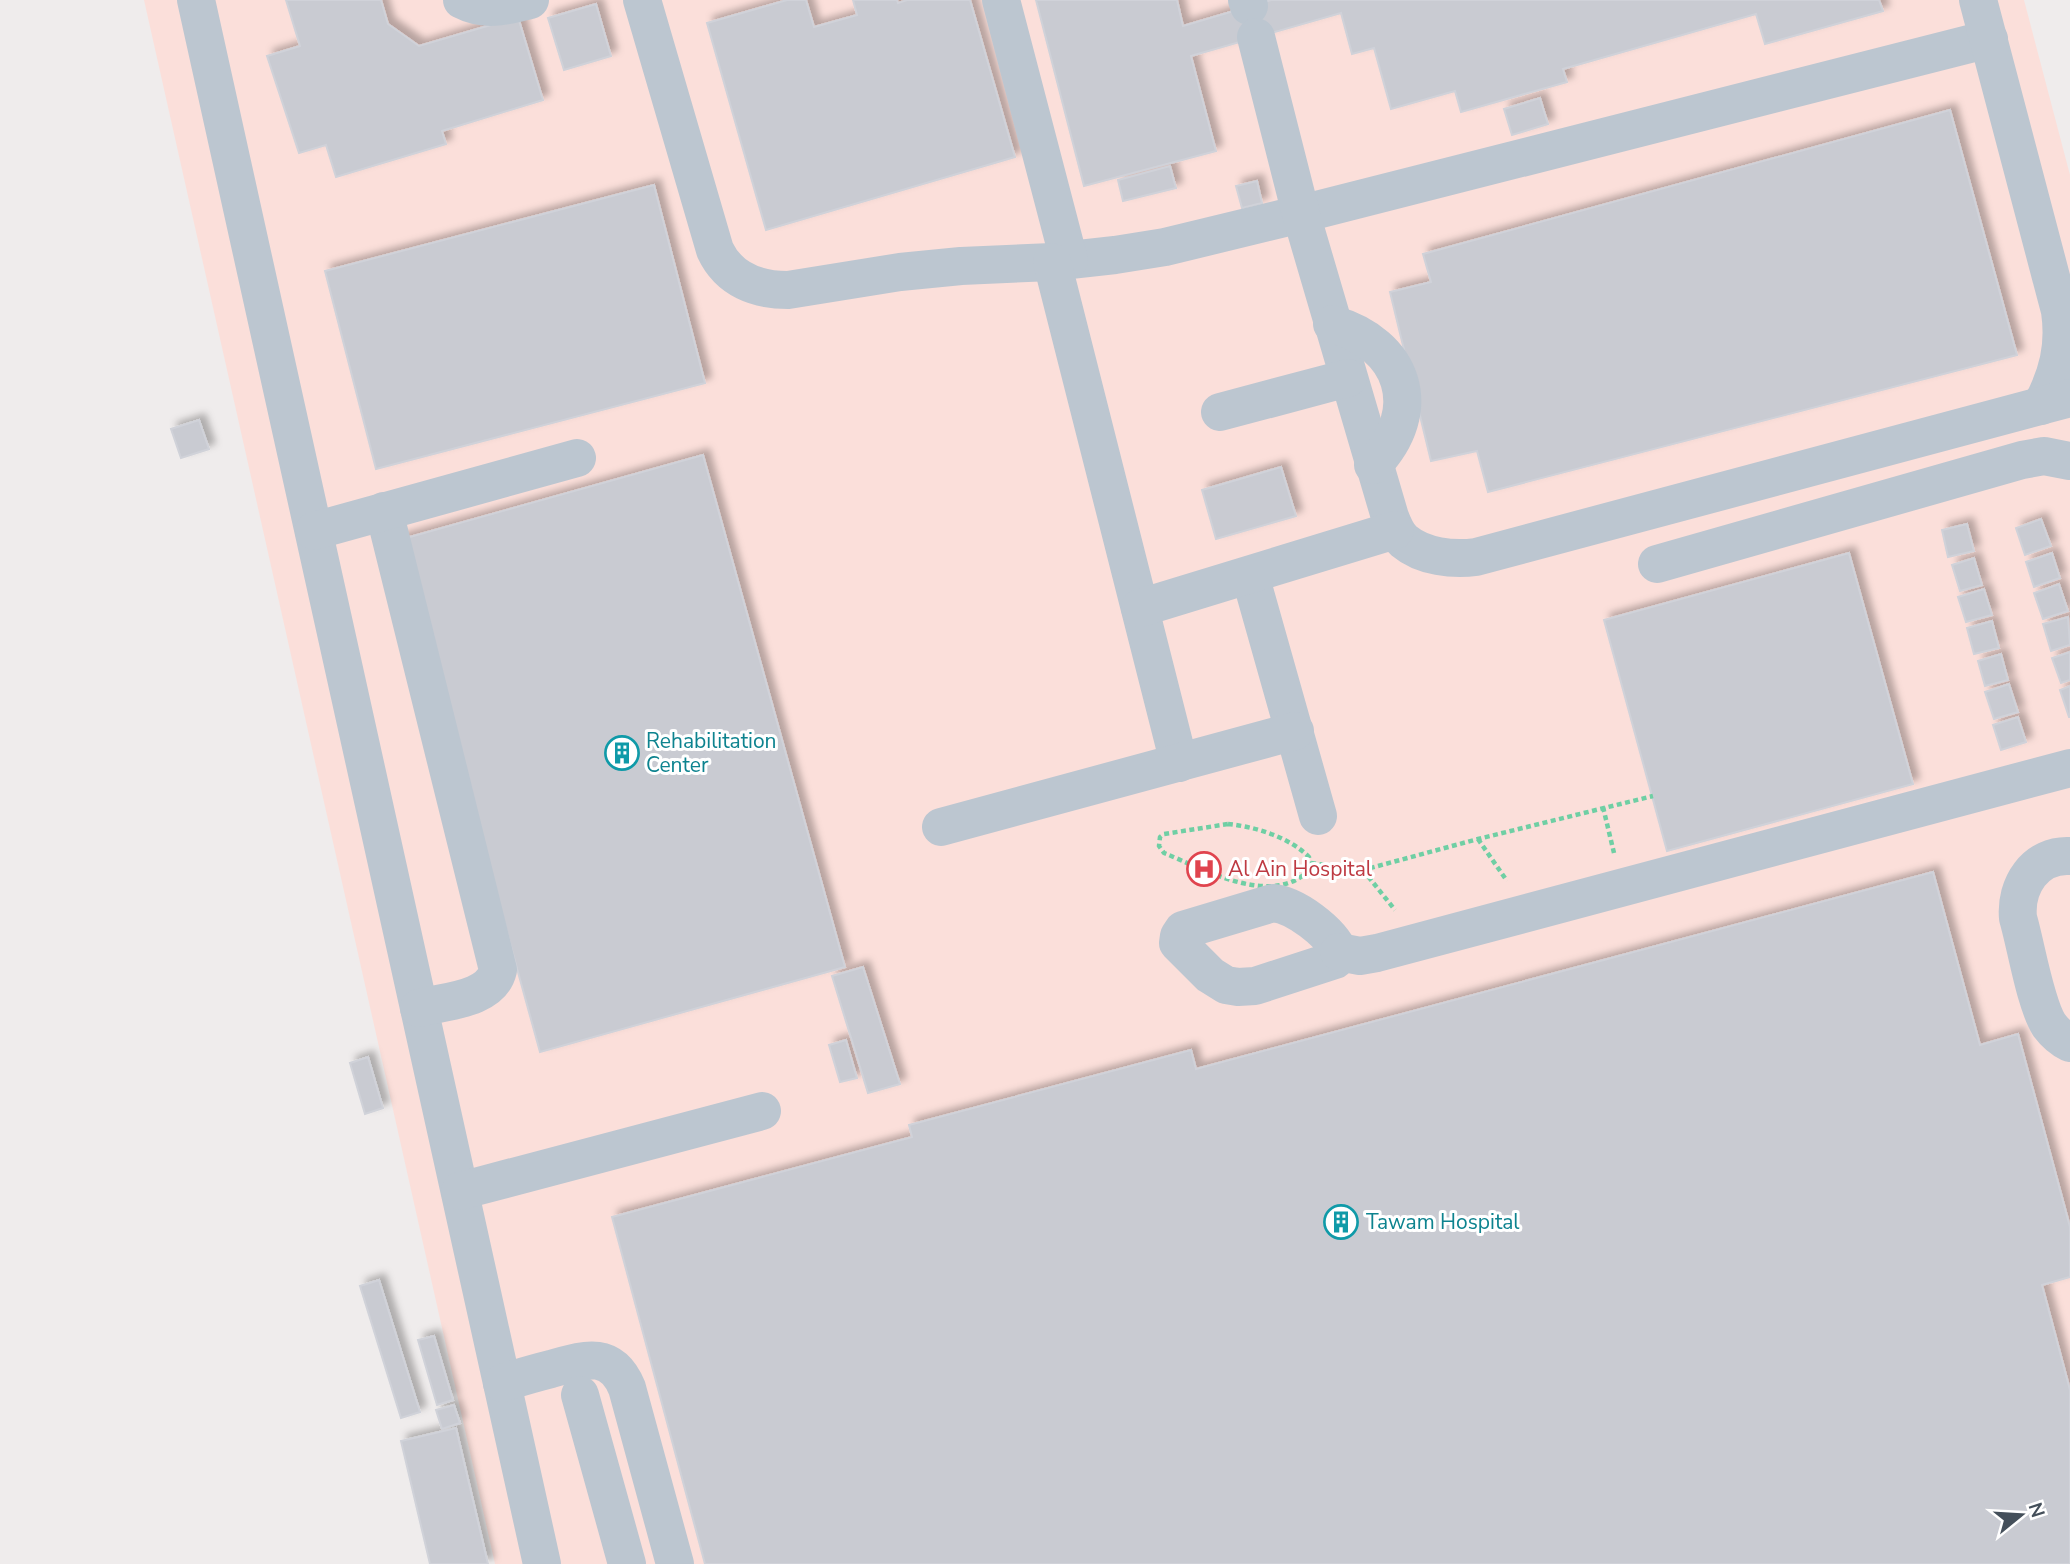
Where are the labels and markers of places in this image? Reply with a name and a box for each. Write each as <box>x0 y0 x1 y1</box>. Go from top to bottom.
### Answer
place label: Rehabilitation Center <box>646 727 777 779</box>
building icon: Rehabilitation Center <box>603 734 641 772</box>
hospital icon: Al Ain Hospital <box>1185 850 1223 888</box>
place label: Al Ain Hospital <box>1228 855 1373 883</box>
building icon: Tawam Hospital <box>1322 1203 1360 1241</box>
place label: Tawam Hospital <box>1366 1208 1520 1236</box>

